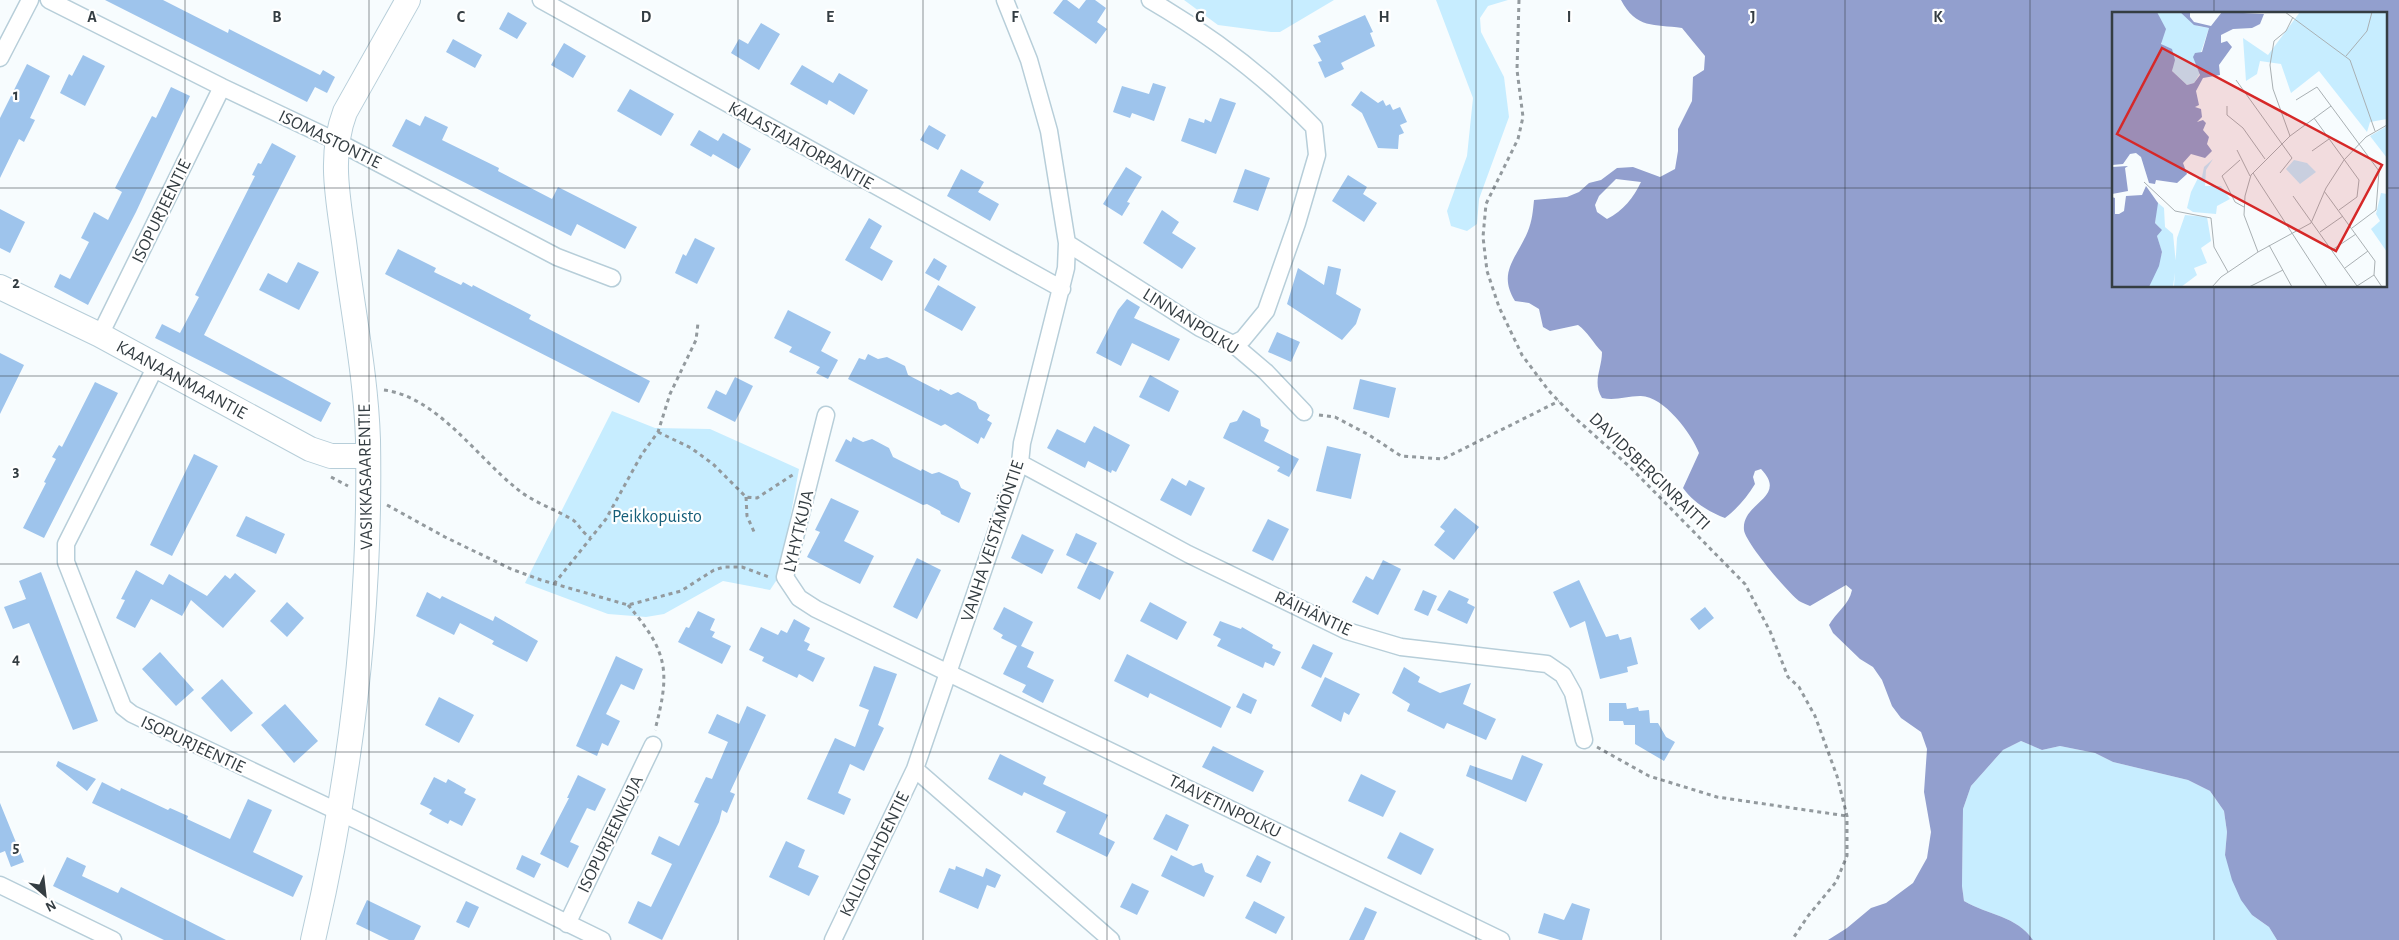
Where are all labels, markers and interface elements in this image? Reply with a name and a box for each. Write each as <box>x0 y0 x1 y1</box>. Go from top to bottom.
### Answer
text: A <box>87 9 97 25</box>
text: B <box>272 9 282 25</box>
text: C <box>457 9 466 25</box>
text: D <box>641 9 652 25</box>
text: E <box>826 9 834 25</box>
text: F <box>1011 9 1019 25</box>
text: G <box>1195 9 1205 25</box>
text: H <box>1378 9 1390 25</box>
text: I <box>1567 9 1571 25</box>
text: J <box>1750 9 1756 25</box>
text: K <box>1933 9 1943 25</box>
inset map <box>2112 12 2386 288</box>
text: 1 <box>13 87 19 103</box>
street label: KALASTAJATORPANTIE <box>725 99 876 193</box>
street label: ISOMASTONTIE <box>276 107 384 173</box>
street label: ISOPURJEENTIE <box>129 157 195 266</box>
text: 2 <box>12 275 20 291</box>
street label: LINNANPOLKU <box>1139 285 1241 358</box>
street label: KAANAANMAANTIE <box>113 338 250 423</box>
street label: VASIKKASAARENTIE <box>356 404 376 550</box>
street label: DAVIDSBERGINRAITTI <box>1586 410 1713 534</box>
street label: VANHA VEISTÄMÖNTIE <box>956 458 1028 624</box>
text: 3 <box>13 463 20 479</box>
street label: LYHYTKUJA <box>781 488 817 574</box>
park label: Peikkopuisto <box>612 508 702 526</box>
street label: RÄIHÄNTIE <box>1271 587 1355 640</box>
text: 4 <box>12 651 20 667</box>
street label: ISOPURJEENTIE <box>138 713 248 777</box>
street label: TAAVETINPOLKU <box>1166 772 1284 842</box>
street label: ISOPURJEENKUJA <box>575 773 647 896</box>
street label: KALLIOLAHDENTIE <box>837 789 913 920</box>
text: 5 <box>13 839 20 855</box>
north arrow <box>20 870 70 920</box>
text: N <box>43 897 58 914</box>

